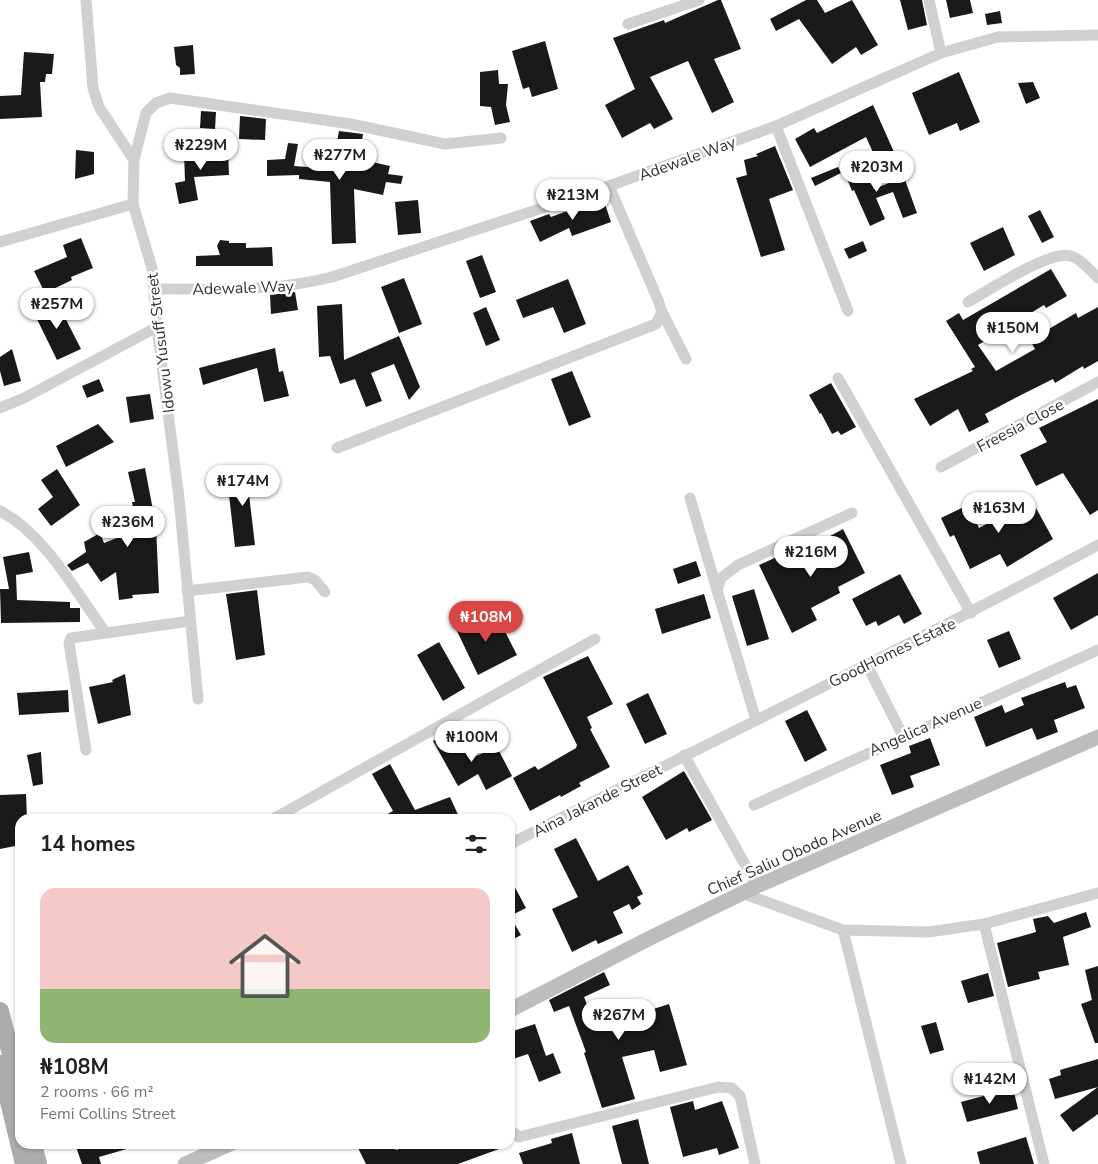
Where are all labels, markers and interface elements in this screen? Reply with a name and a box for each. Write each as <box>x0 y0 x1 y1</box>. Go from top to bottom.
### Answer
pin: ₦229M <box>166 128 236 171</box>
street label: Adewale Way <box>636 131 740 187</box>
text: ₦229M <box>175 134 227 156</box>
pin: ₦277M <box>305 138 375 181</box>
text: ₦277M <box>314 144 366 166</box>
pin: ₦203M <box>842 150 912 193</box>
text: ₦203M <box>851 156 903 178</box>
pin: ₦213M <box>538 178 608 221</box>
text: ₦213M <box>547 184 599 206</box>
street label: Idowu Yusuff Street <box>141 271 180 414</box>
street label: Adewale Way <box>192 275 295 301</box>
pin: ₦257M <box>22 288 92 330</box>
text: ₦257M <box>31 293 83 315</box>
pin: ₦150M <box>978 312 1048 354</box>
text: ₦150M <box>987 317 1039 339</box>
street label: Freesia Close <box>973 394 1068 458</box>
pin: ₦174M <box>208 464 278 507</box>
text: ₦174M <box>217 470 269 492</box>
pin: ₦163M <box>964 492 1034 534</box>
text: ₦163M <box>973 497 1025 519</box>
pin: ₦236M <box>93 506 163 548</box>
text: ₦236M <box>102 511 154 533</box>
pin: ₦216M <box>776 536 846 578</box>
text: ₦216M <box>785 541 837 563</box>
pin: ₦108M <box>451 600 521 643</box>
text: ₦108M <box>460 606 512 628</box>
street label: GoodHomes Estate <box>825 613 960 693</box>
street label: Angelica Avenue <box>865 692 985 762</box>
pin: ₦100M <box>437 720 507 763</box>
text: ₦100M <box>446 726 498 748</box>
street label: Aina Jakande Street <box>529 759 666 843</box>
street label: Chief Saliu Obodo Avenue <box>704 804 885 901</box>
text: 14 homes <box>40 830 135 858</box>
icon: filters <box>462 830 490 858</box>
icon: home <box>220 921 310 1011</box>
pin: ₦267M <box>584 998 654 1041</box>
text: ₦267M <box>593 1004 645 1026</box>
text: ₦108M <box>40 1053 109 1081</box>
pin: ₦142M <box>955 1062 1025 1105</box>
text: ₦142M <box>964 1068 1016 1090</box>
text: 2 rooms · 66 m² <box>40 1081 153 1103</box>
text: Femi Collins Street <box>40 1103 175 1125</box>

